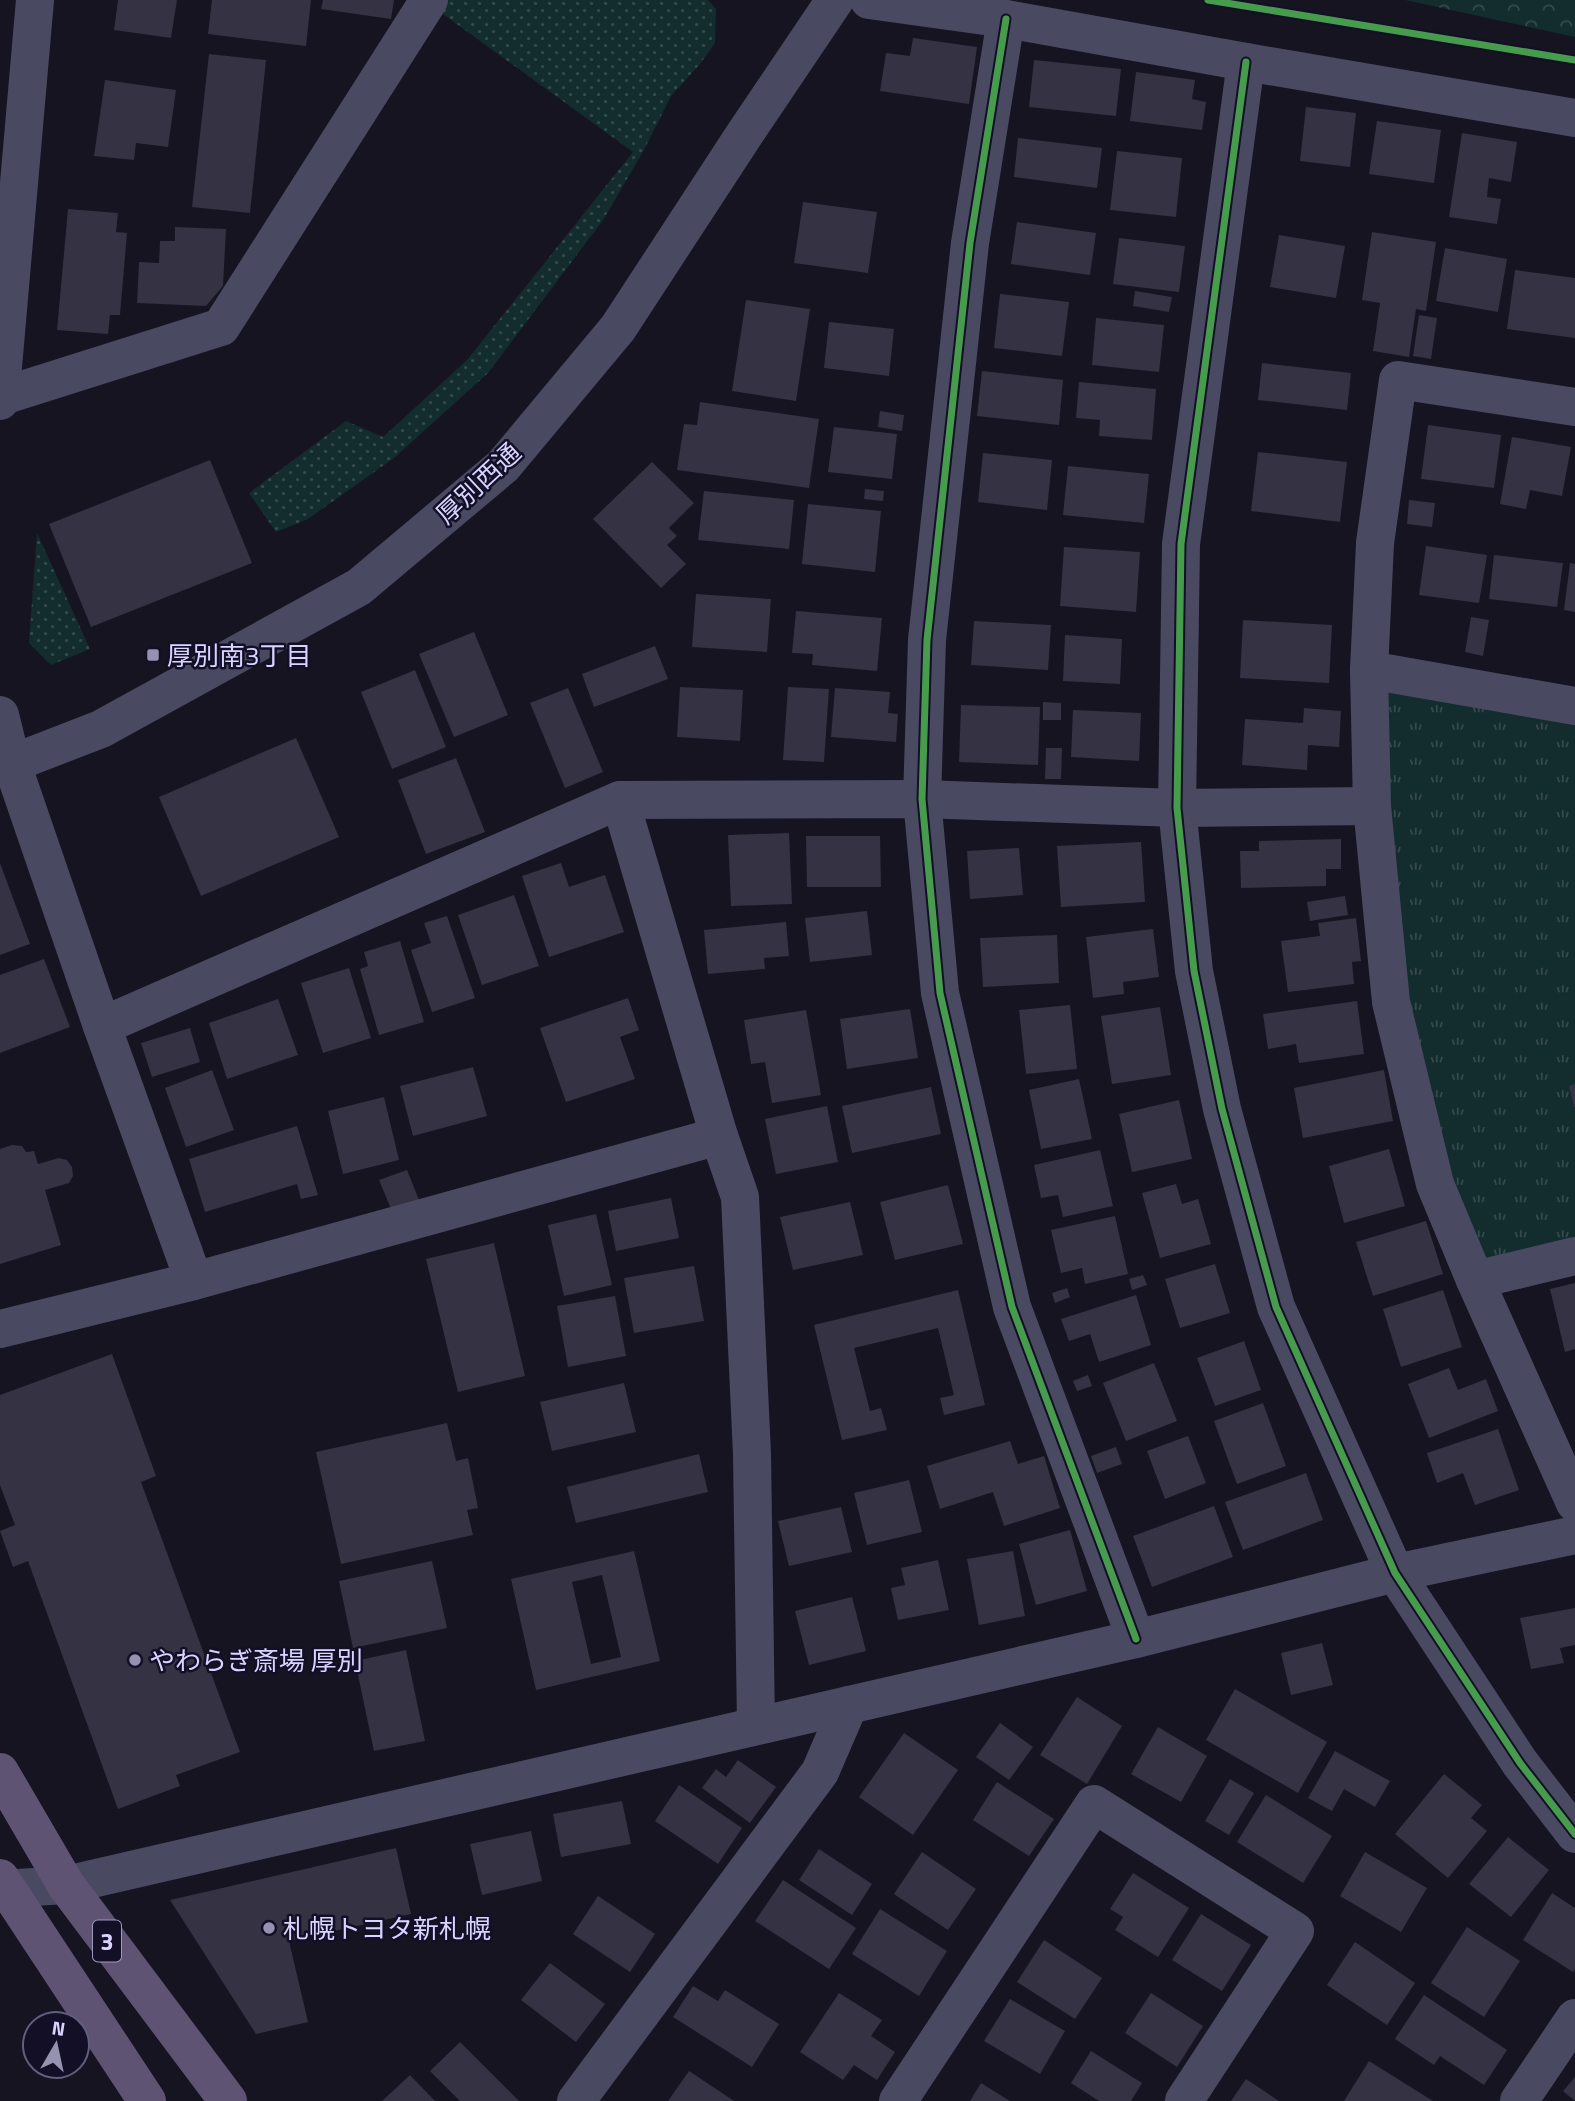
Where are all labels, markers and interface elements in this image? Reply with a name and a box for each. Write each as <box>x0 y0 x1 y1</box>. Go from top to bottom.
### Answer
street label: 厚別西通 <box>427 433 529 533</box>
place label: 厚別南3丁目 <box>167 636 312 675</box>
marker: 厚別南3丁目 <box>145 647 161 663</box>
place label: やわらぎ斎場 厚別 <box>149 1641 363 1680</box>
marker: やわらぎ斎場 厚別 <box>127 1652 143 1668</box>
place label: 札幌トヨタ新札幌 <box>283 1909 491 1948</box>
road number: 3 <box>93 1920 121 1962</box>
marker: 札幌トヨタ新札幌 <box>261 1920 277 1936</box>
north arrow <box>21 2010 91 2080</box>
text: N <box>50 2012 68 2043</box>

